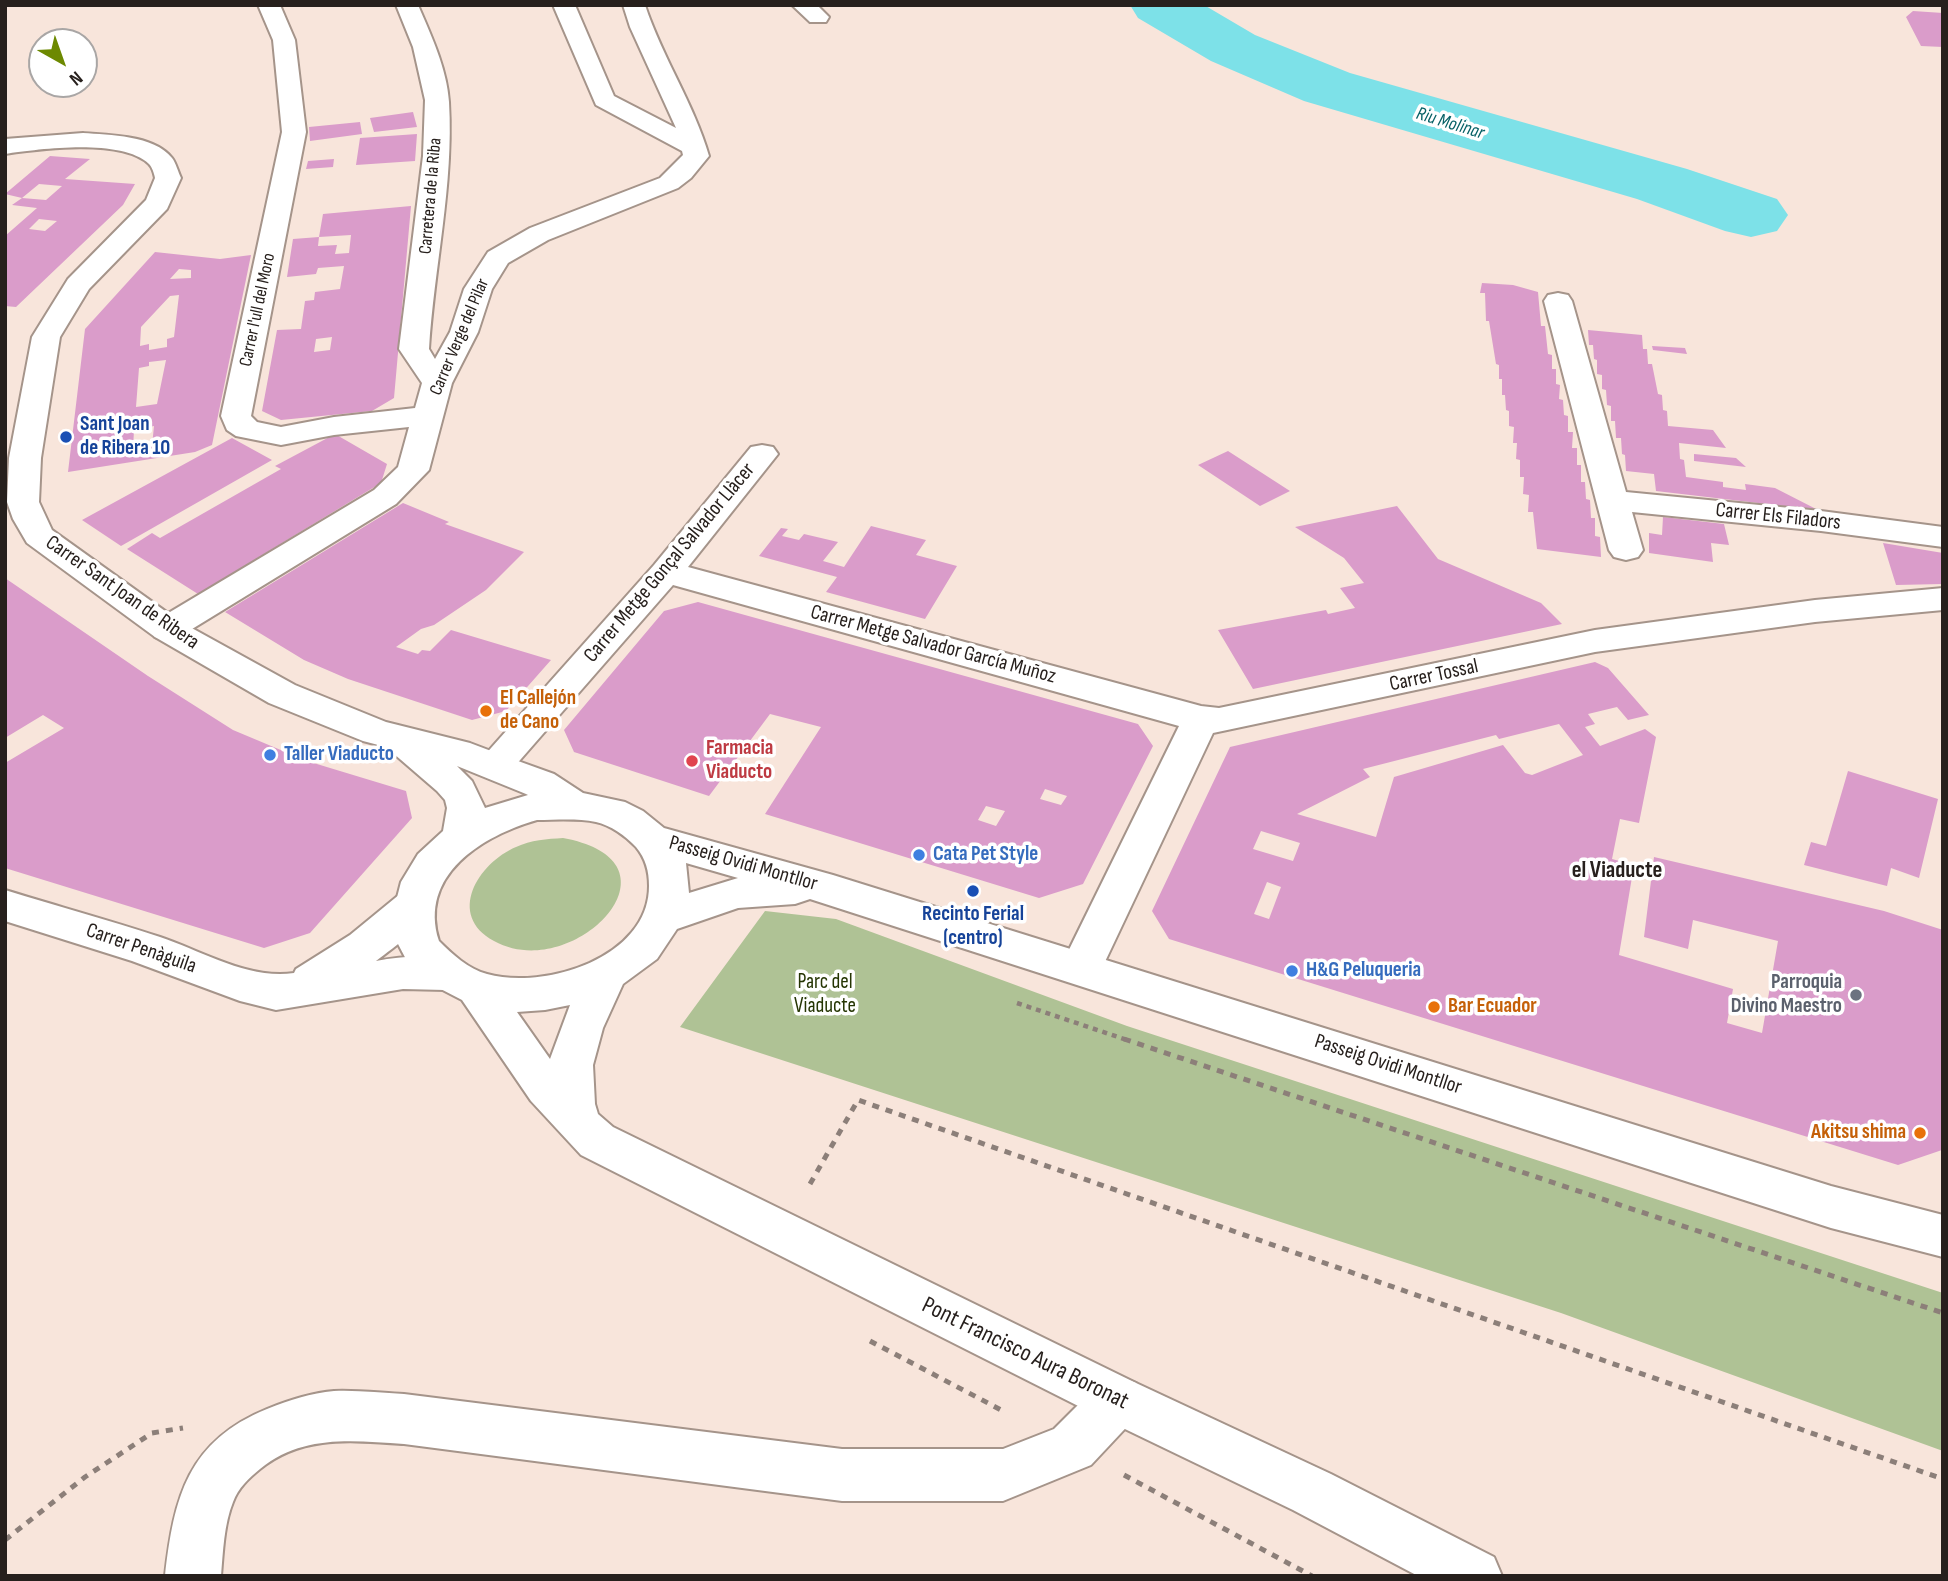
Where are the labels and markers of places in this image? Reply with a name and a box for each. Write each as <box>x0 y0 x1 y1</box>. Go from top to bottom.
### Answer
place label: Sant Joan de Ribera 10 <box>80 412 170 462</box>
marker: Sant Joan de Ribera 10 <box>58 429 74 445</box>
place label: El Callejón de Cano <box>500 686 576 736</box>
marker: El Callejón de Cano <box>478 703 494 719</box>
place label: Farmacia Viaducto <box>706 736 773 786</box>
place label: Taller Viaducto <box>284 742 394 768</box>
marker: Taller Viaducto <box>262 747 278 763</box>
marker: Farmacia Viaducto <box>684 753 700 769</box>
place label: Cata Pet Style <box>933 842 1038 868</box>
marker: Cata Pet Style <box>911 847 927 863</box>
marker: Recinto Ferial (centro) <box>965 883 981 899</box>
place label: Recinto Ferial (centro) <box>922 902 1024 952</box>
place label: H&G Peluqueria <box>1306 958 1421 984</box>
marker: H&G Peluqueria <box>1284 963 1300 979</box>
place label: Parroquia Divino Maestro <box>1731 970 1842 1020</box>
marker: Parroquia Divino Maestro <box>1848 987 1864 1003</box>
place label: Bar Ecuador <box>1448 994 1537 1020</box>
marker: Bar Ecuador <box>1426 999 1442 1015</box>
place label: Akitsu shima <box>1811 1120 1906 1146</box>
marker: Akitsu shima <box>1912 1125 1928 1141</box>

